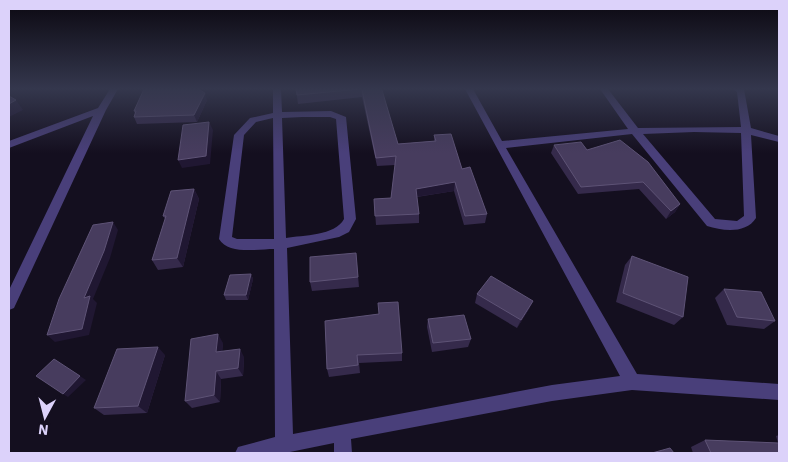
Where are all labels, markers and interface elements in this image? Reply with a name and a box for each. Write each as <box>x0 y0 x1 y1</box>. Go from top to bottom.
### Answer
north arrow <box>20 392 70 442</box>
text: N <box>37 420 50 439</box>

